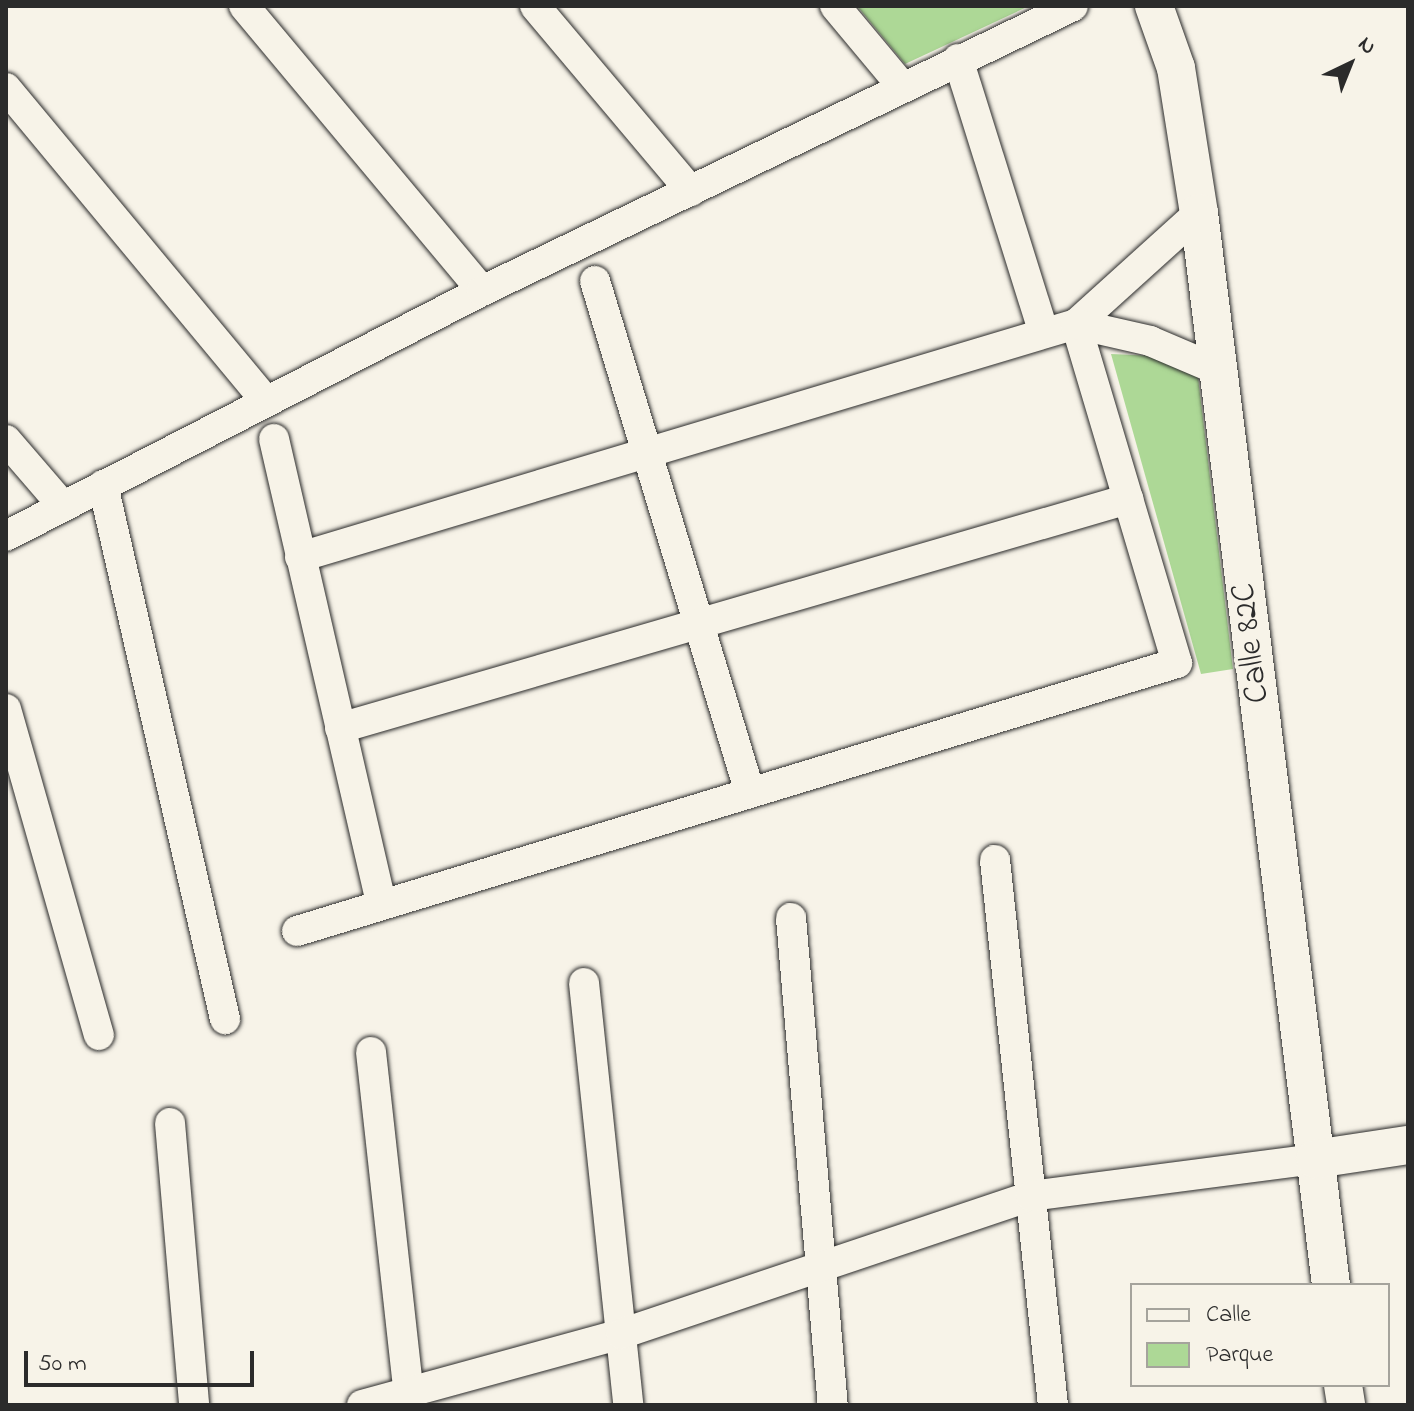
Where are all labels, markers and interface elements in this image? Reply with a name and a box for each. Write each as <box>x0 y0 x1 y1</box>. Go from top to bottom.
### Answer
north arrow <box>1310 24 1390 104</box>
text: N <box>1350 30 1383 63</box>
street label: Calle 82C <box>1224 581 1280 705</box>
legend <box>1130 1283 1390 1387</box>
text: Calle <box>1206 1298 1251 1333</box>
scale bar <box>28 1335 258 1385</box>
text: Parque <box>1206 1338 1273 1373</box>
text: 50 m <box>38 1347 87 1382</box>

